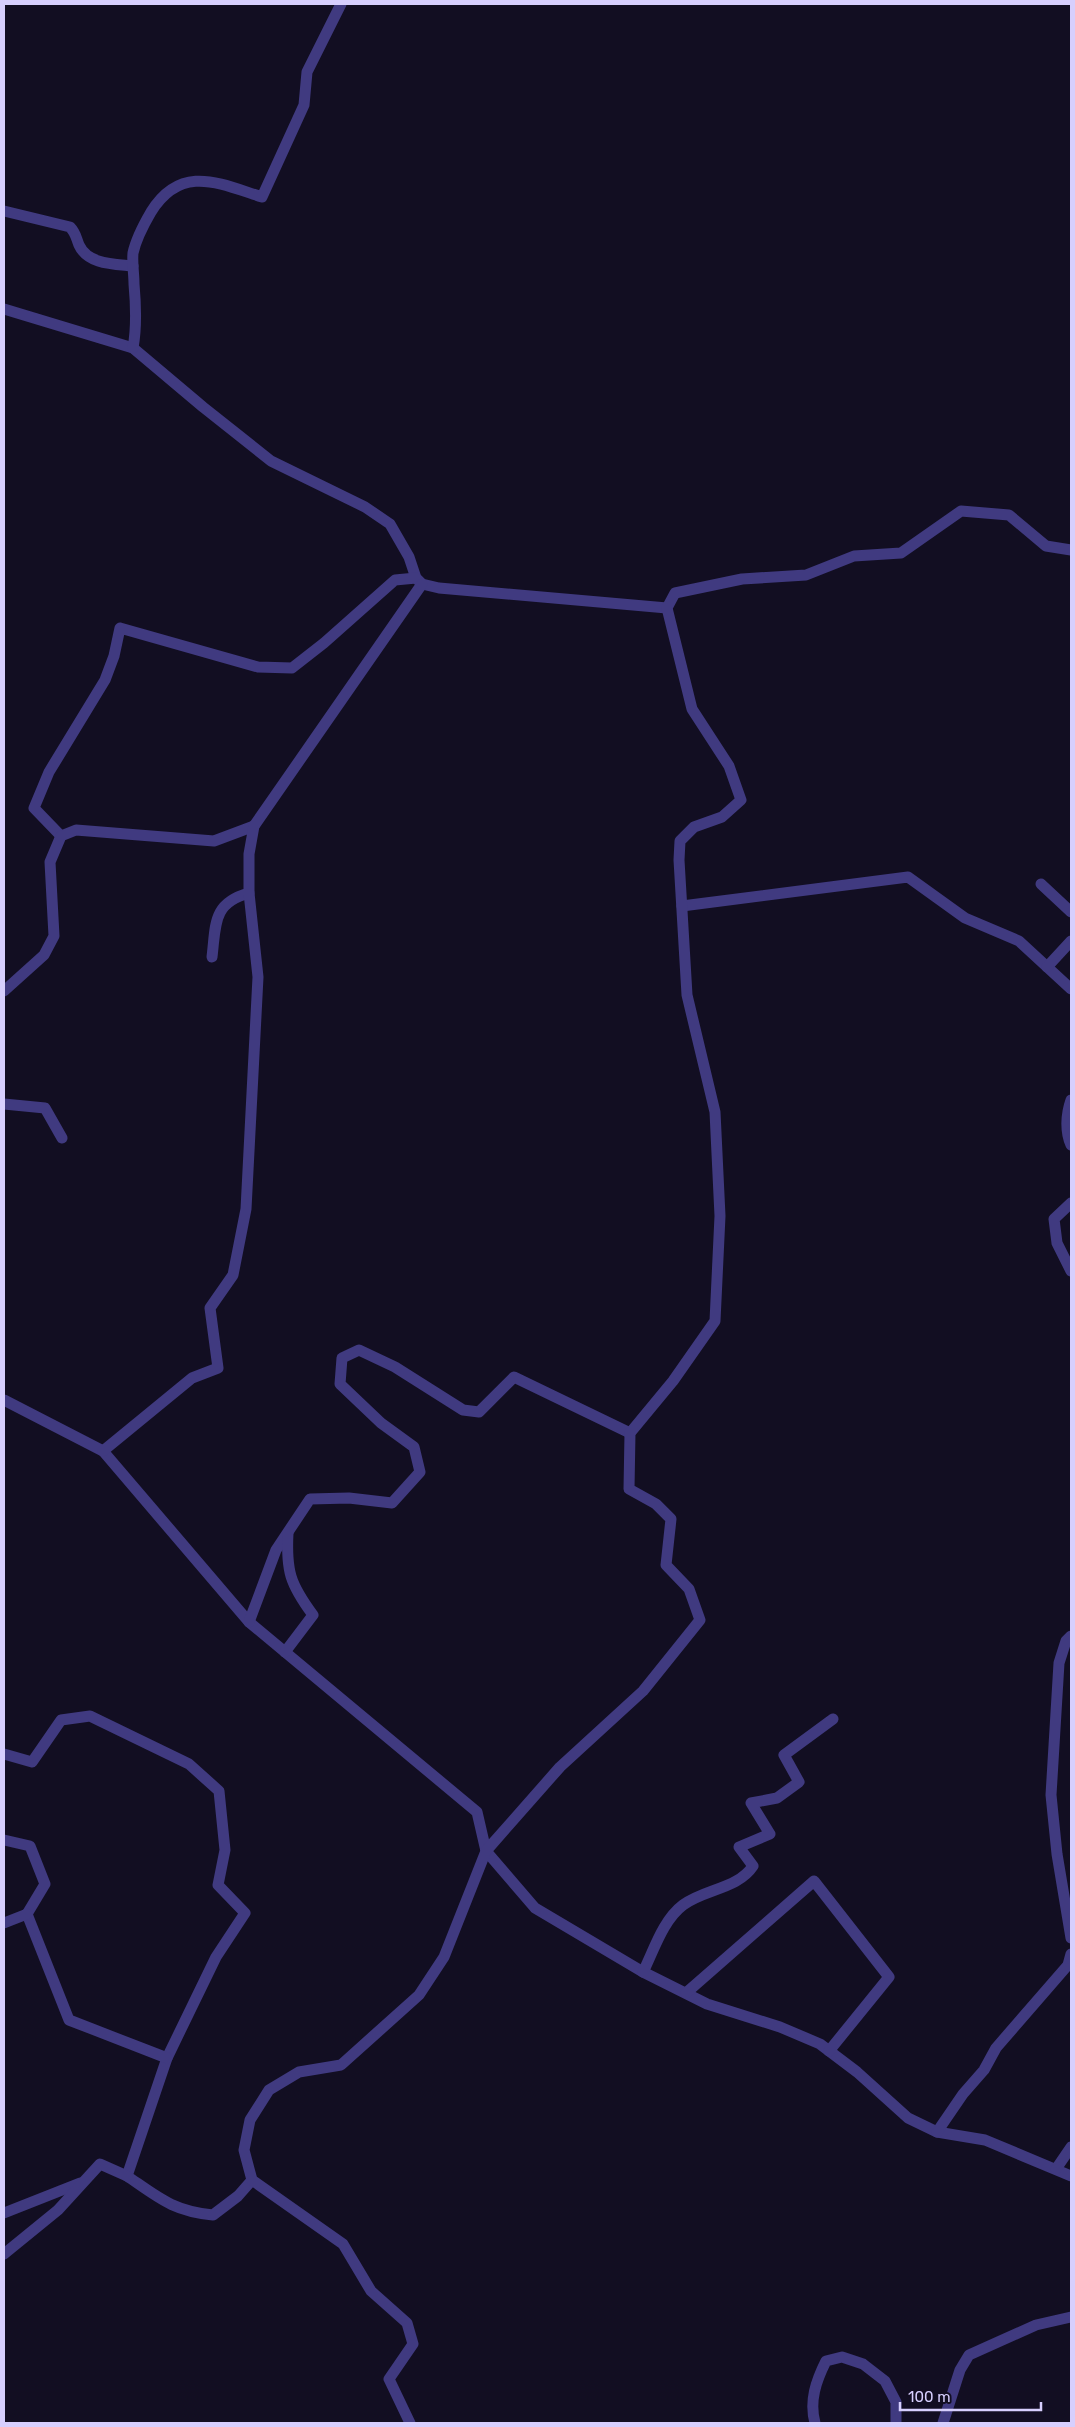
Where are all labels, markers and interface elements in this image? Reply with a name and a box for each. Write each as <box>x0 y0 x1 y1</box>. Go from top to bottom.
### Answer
scale bar <box>900 2380 1041 2412</box>
text: 100 m <box>908 2388 950 2406</box>

